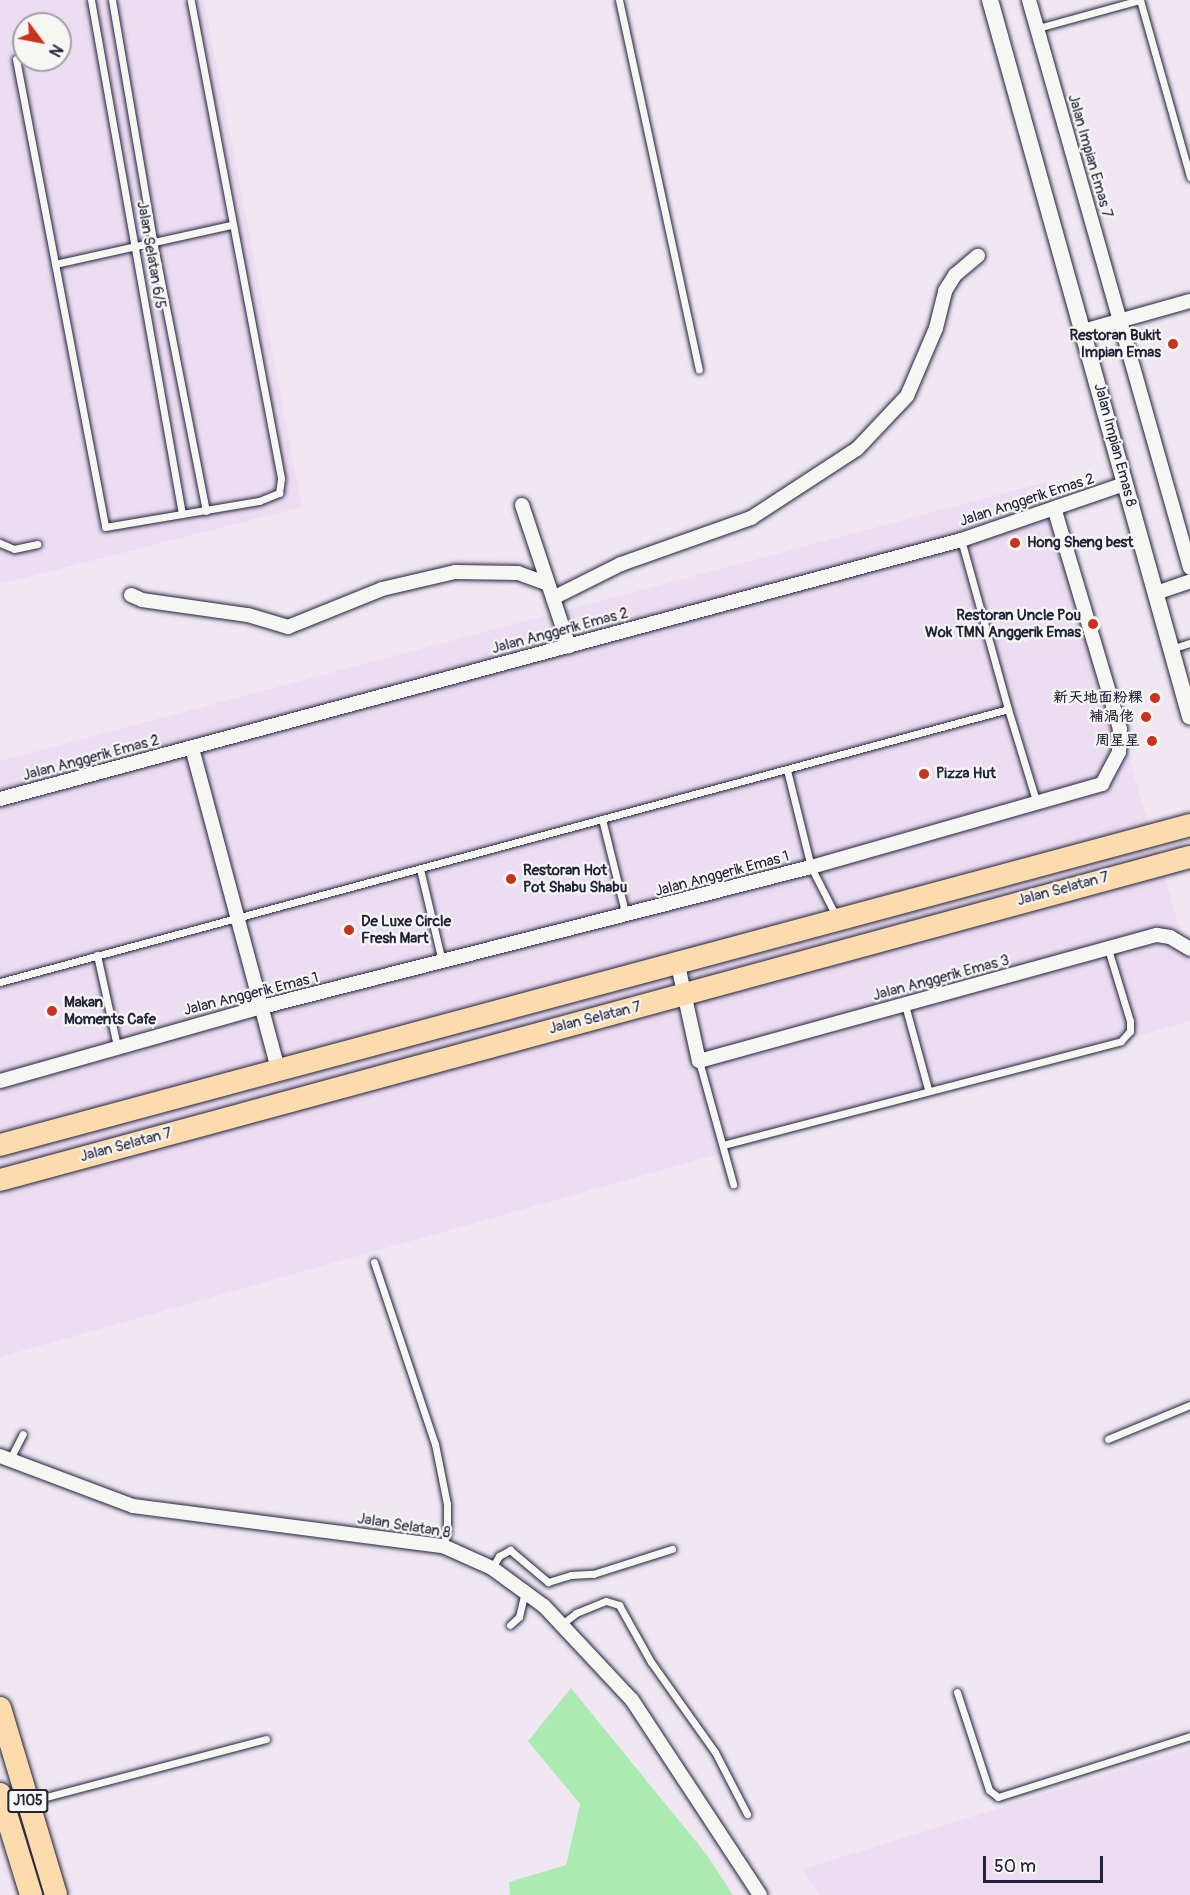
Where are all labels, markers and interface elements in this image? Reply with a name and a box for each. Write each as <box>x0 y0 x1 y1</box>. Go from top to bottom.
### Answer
north arrow <box>12 12 72 72</box>
text: N <box>44 41 67 60</box>
street label: Jalan Impian Emas 7 <box>1064 92 1116 220</box>
street label: Jalan Selatan 6/5 <box>133 200 169 310</box>
place label: Restoran Bukit Impian Emas <box>1069 326 1161 361</box>
marker: Restoran Bukit Impian Emas <box>1166 337 1180 351</box>
street label: Jalan Impian Emas 8 <box>1090 381 1140 509</box>
street label: Jalan Anggerik Emas 2 <box>957 470 1097 530</box>
place label: Hong Sheng best <box>1027 534 1133 552</box>
marker: Hong Sheng best <box>1008 536 1022 550</box>
street label: Jalan Anggerik Emas 2 <box>490 604 630 658</box>
place label: Restoran Uncle Pou Wok TMN Anggerik Emas <box>925 606 1081 641</box>
marker: Restoran Uncle Pou Wok TMN Anggerik Emas <box>1086 617 1100 631</box>
place label: 新天地面粉粿 <box>1053 689 1143 707</box>
marker: 新天地面粉粿 <box>1148 691 1162 705</box>
place label: 補渦佬 <box>1089 708 1134 726</box>
marker: 補渦佬 <box>1139 710 1153 724</box>
street label: Jalan Anggerik Emas 2 <box>21 731 161 785</box>
place label: 周星星 <box>1095 732 1140 750</box>
marker: 周星星 <box>1145 734 1159 748</box>
place label: Pizza Hut <box>936 765 996 783</box>
marker: Pizza Hut <box>917 767 931 781</box>
street label: Jalan Anggerik Emas 1 <box>653 847 791 901</box>
place label: Restoran Hot Pot Shabu Shabu <box>523 861 627 896</box>
street label: Jalan Selatan 7 <box>1015 868 1111 910</box>
marker: Restoran Hot Pot Shabu Shabu <box>504 872 518 886</box>
place label: De Luxe Circle Fresh Mart <box>361 912 451 947</box>
marker: De Luxe Circle Fresh Mart <box>342 923 356 937</box>
street label: Jalan Anggerik Emas 3 <box>871 951 1011 1005</box>
street label: Jalan Anggerik Emas 1 <box>182 969 320 1019</box>
place label: Makan Moments Cafe <box>64 993 156 1028</box>
street label: Jalan Selatan 7 <box>547 998 643 1038</box>
marker: Makan Moments Cafe <box>45 1004 59 1018</box>
street label: Jalan Selatan 7 <box>78 1124 174 1166</box>
street label: Jalan Selatan 8 <box>356 1510 452 1542</box>
road number: J105 <box>7 1790 49 1812</box>
scale bar <box>986 1844 1106 1882</box>
text: 50 m <box>994 1855 1036 1878</box>

